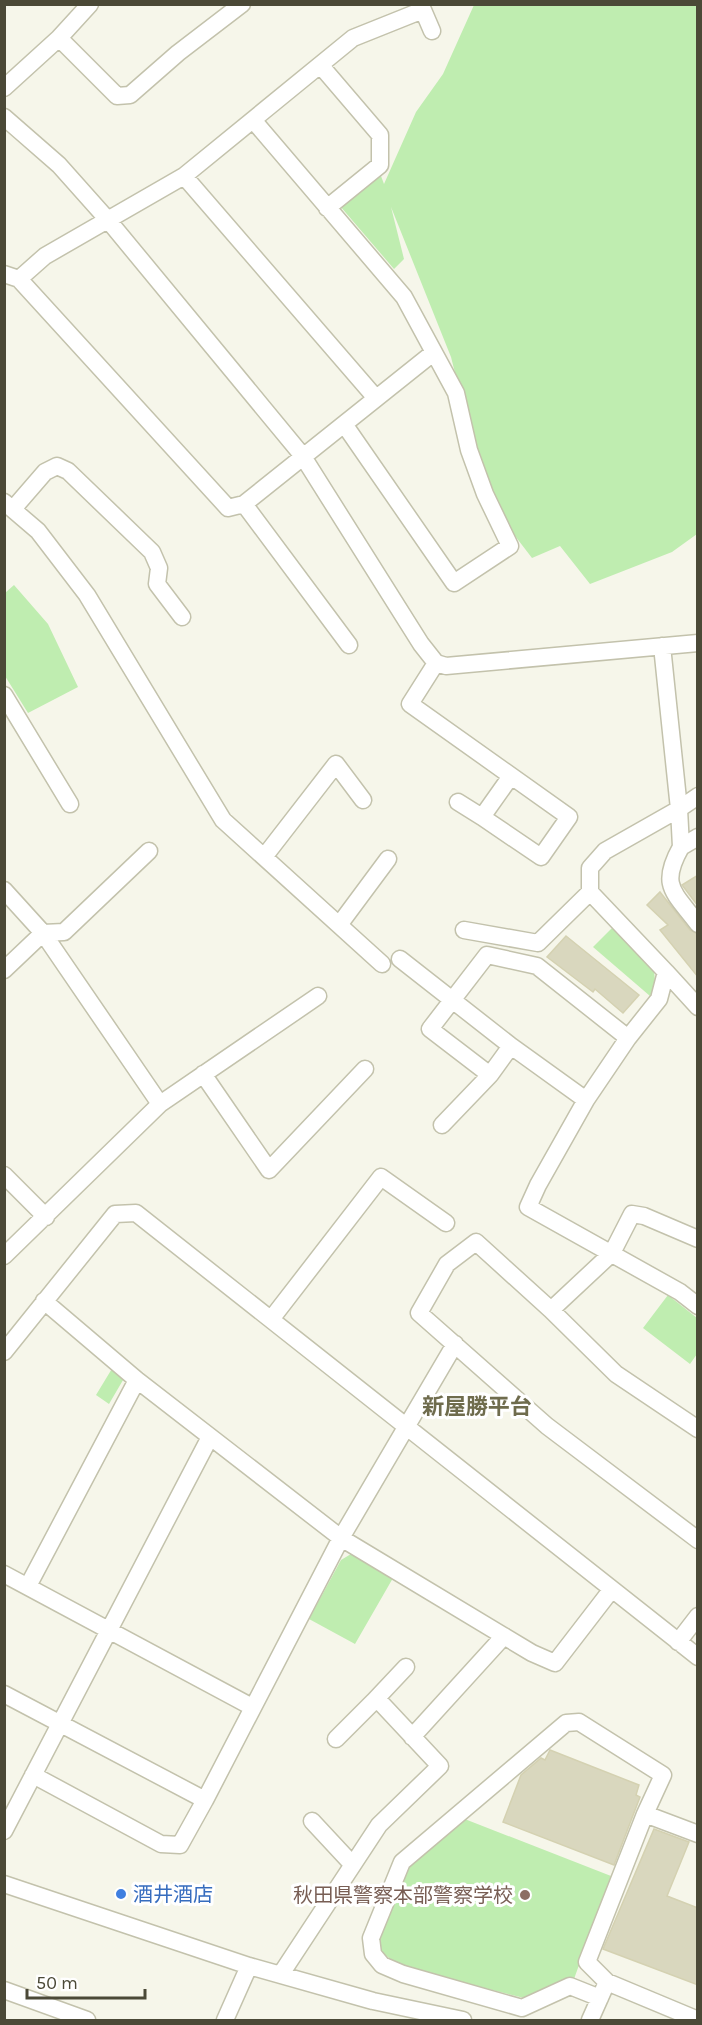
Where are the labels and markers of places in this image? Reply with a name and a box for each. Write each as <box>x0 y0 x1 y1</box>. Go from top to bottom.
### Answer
place label: 酒井酒店 <box>133 1883 213 1906</box>
place label: 秋田県警察本部警察学校 <box>293 1884 513 1907</box>
marker: 酒井酒店 <box>114 1887 128 1901</box>
marker: 秋田県警察本部警察学校 <box>518 1888 532 1902</box>

